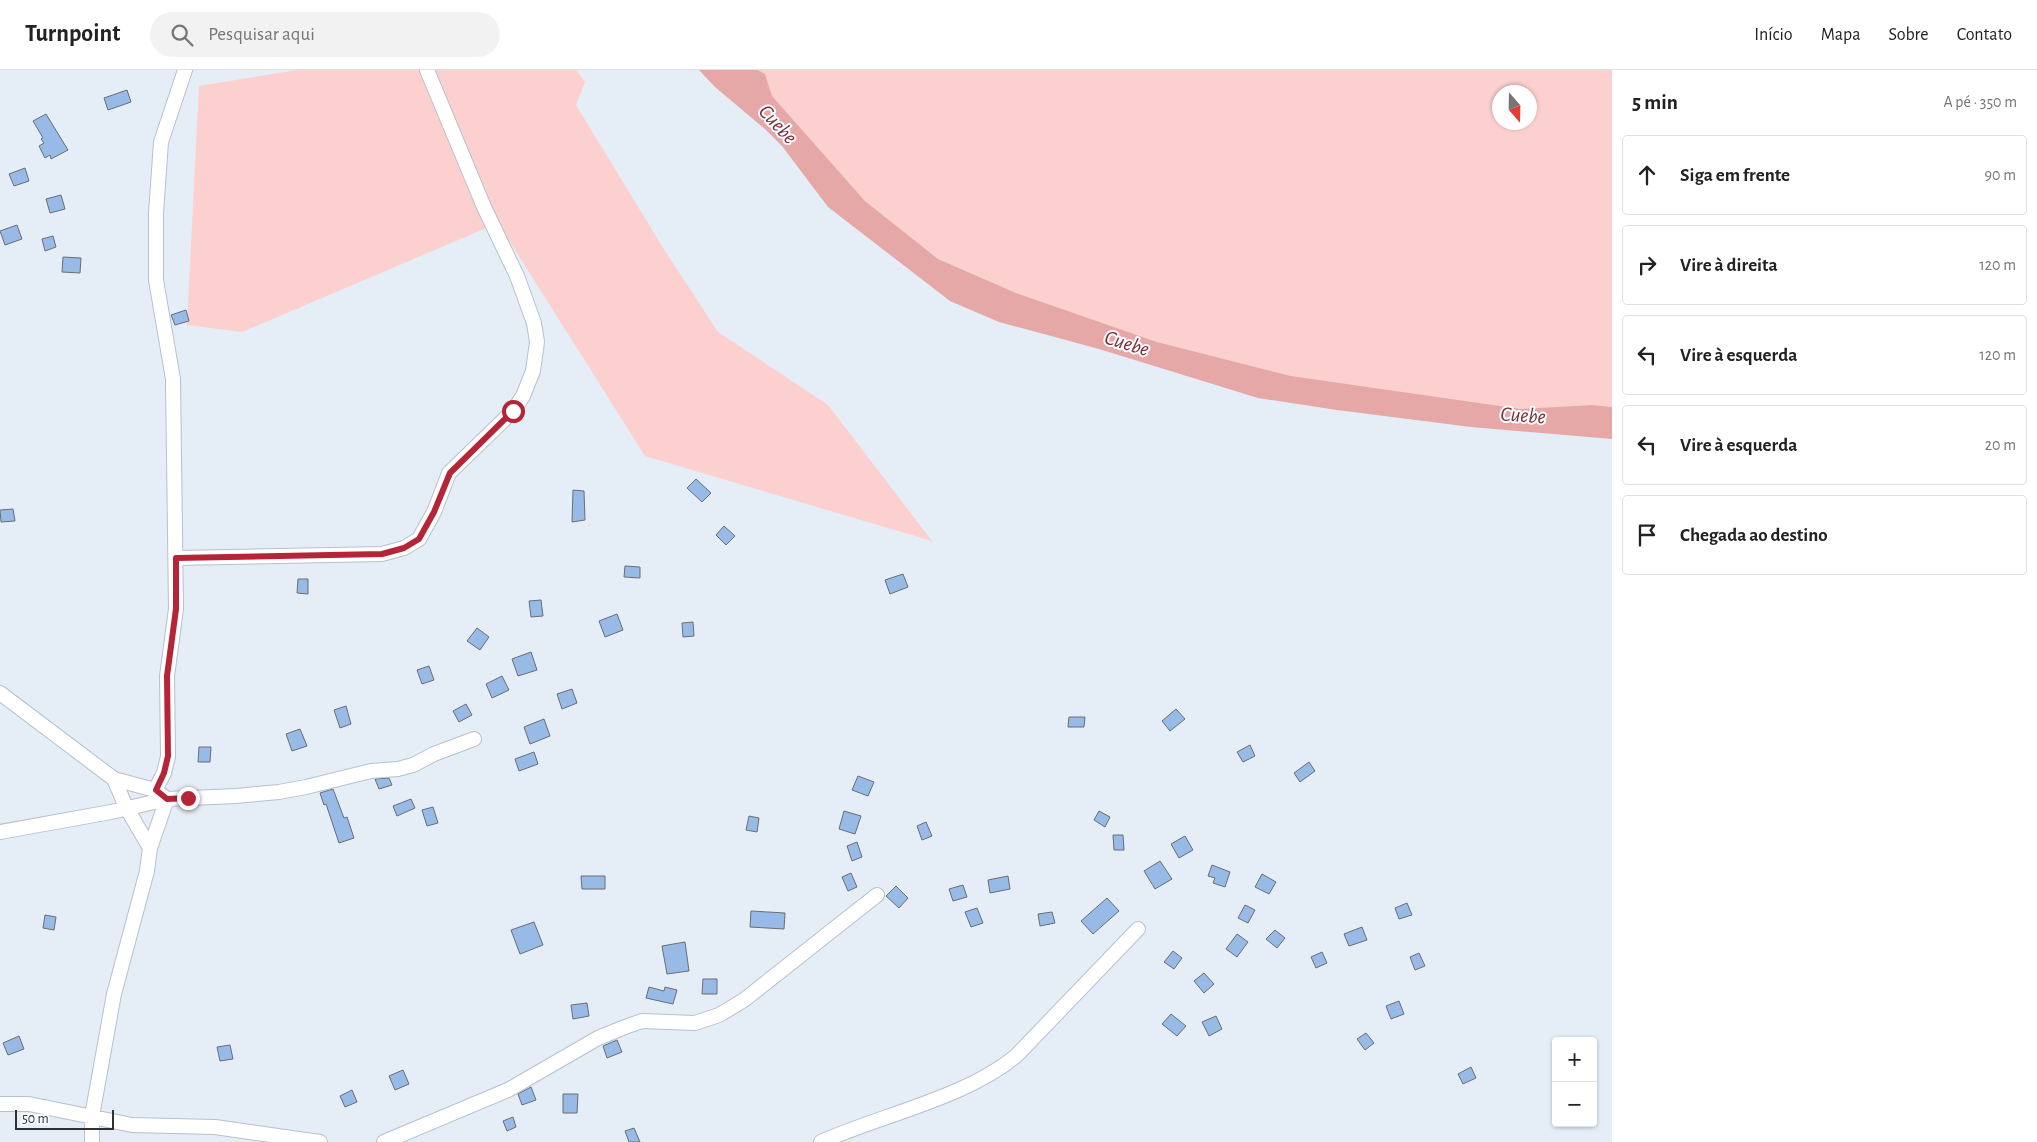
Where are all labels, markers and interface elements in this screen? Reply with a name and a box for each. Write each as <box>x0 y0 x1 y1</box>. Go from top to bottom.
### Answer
search box <box>150 12 500 57</box>
icon: search <box>168 21 196 49</box>
text: Turnpoint <box>25 22 120 46</box>
text: Pesquisar aqui <box>208 25 315 44</box>
text: Início <box>1754 26 1793 44</box>
text: Mapa <box>1821 26 1861 44</box>
text: Sobre <box>1889 26 1929 44</box>
text: Contato <box>1957 26 2012 44</box>
north arrow <box>1492 85 1537 130</box>
text: 5 min <box>1632 92 1678 113</box>
text: A pé · 350 m <box>1943 94 2017 110</box>
water label: Cuebe <box>755 101 801 148</box>
icon: ahead <box>1633 161 1661 189</box>
text: Siga em frente <box>1680 166 1790 185</box>
text: 90 m <box>1985 167 2016 183</box>
icon: right <box>1633 251 1661 279</box>
text: Vire à direita <box>1680 256 1778 275</box>
text: 120 m <box>1979 257 2016 273</box>
water label: Cuebe <box>1102 327 1152 360</box>
icon: left <box>1633 341 1661 369</box>
text: Vire à esquerda <box>1680 346 1797 365</box>
text: 120 m <box>1979 347 2016 363</box>
route start <box>502 400 525 423</box>
water label: Cuebe <box>1500 403 1546 428</box>
icon: left <box>1633 431 1661 459</box>
text: Vire à esquerda <box>1680 436 1797 455</box>
text: 20 m <box>1985 437 2016 453</box>
icon: arrive <box>1633 521 1661 549</box>
text: Chegada ao destino <box>1680 526 1828 545</box>
route end <box>177 787 200 810</box>
map controls <box>1552 1037 1597 1127</box>
button: + <box>1552 1037 1597 1082</box>
button: − <box>1552 1082 1597 1127</box>
scale bar <box>15 1107 114 1130</box>
text: 50 m <box>22 1112 49 1126</box>

